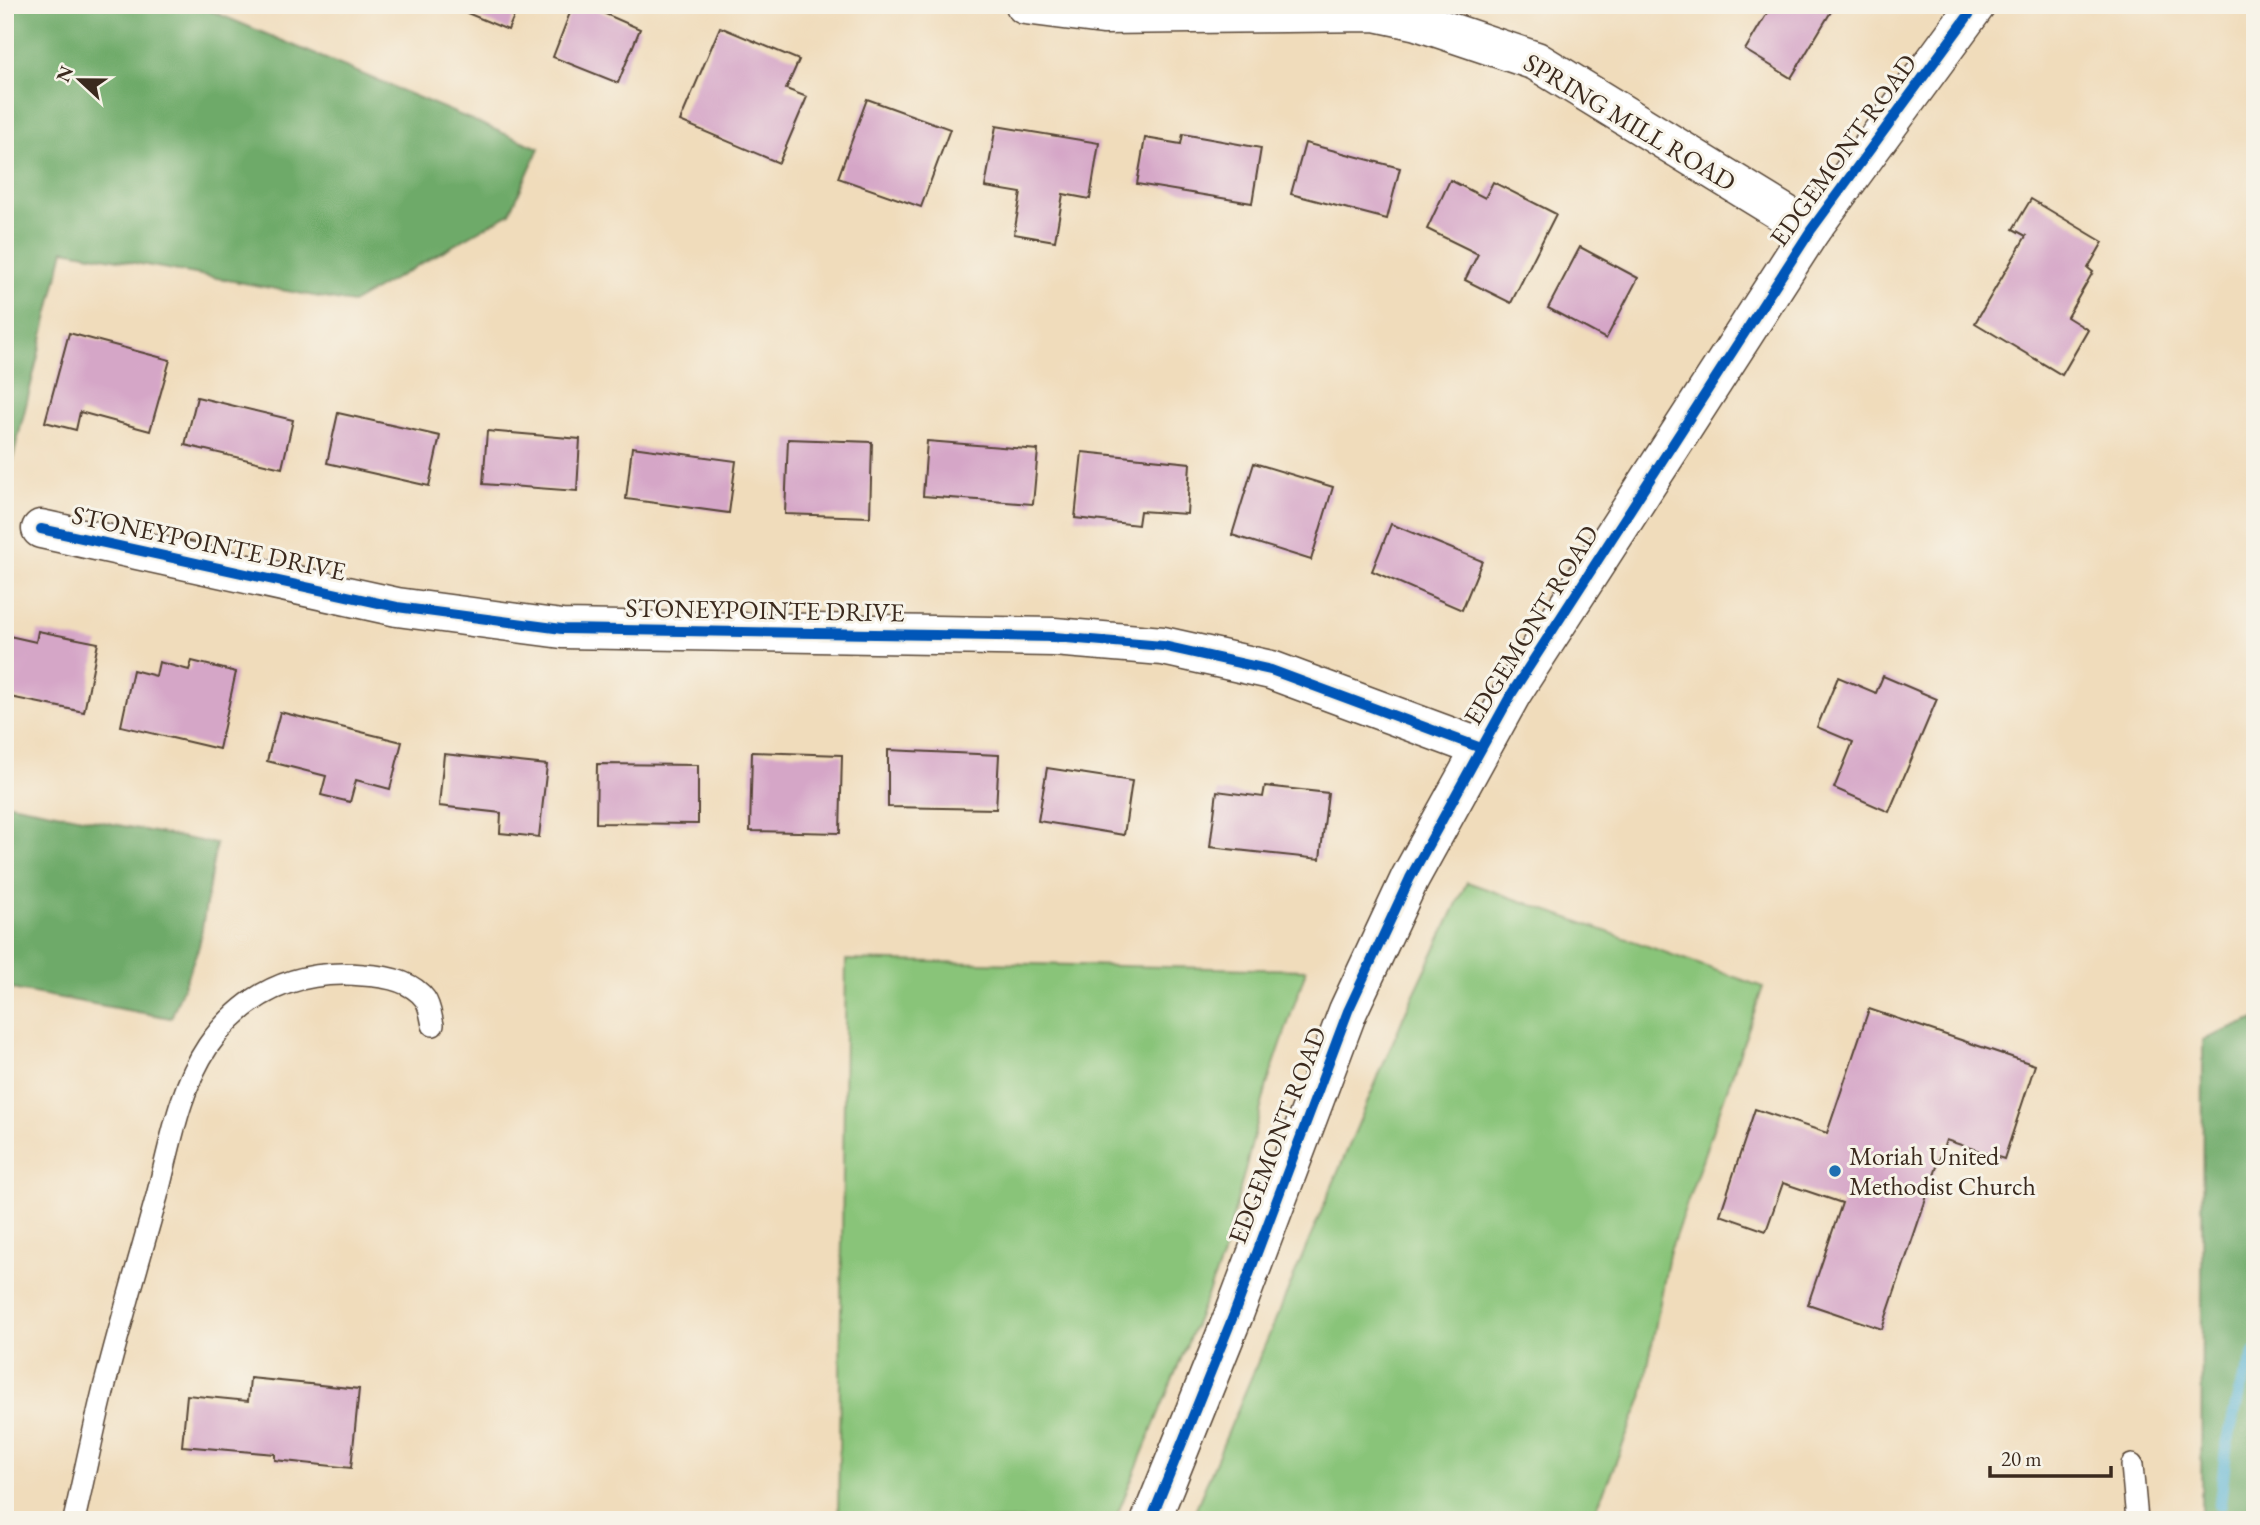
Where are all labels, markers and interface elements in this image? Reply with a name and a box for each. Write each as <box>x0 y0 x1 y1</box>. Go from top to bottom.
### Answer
street label: SPRING MILL ROAD <box>1518 45 1742 199</box>
north arrow <box>46 46 116 116</box>
street label: EDGEMONT ROAD <box>1762 47 1924 253</box>
text: N <box>50 61 79 86</box>
street label: STONEYPOINTE DRIVE <box>69 497 349 589</box>
street label: EDGEMONT ROAD <box>1456 519 1606 731</box>
street label: STONEYPOINTE DRIVE <box>625 591 905 629</box>
street label: EDGEMONT ROAD <box>1220 1022 1334 1248</box>
place label: Moriah United Methodist Church <box>1849 1139 2036 1203</box>
marker: Moriah United Methodist Church <box>1827 1163 1843 1179</box>
scale bar <box>1990 1434 2111 1478</box>
text: 20 m <box>2001 1445 2042 1472</box>

